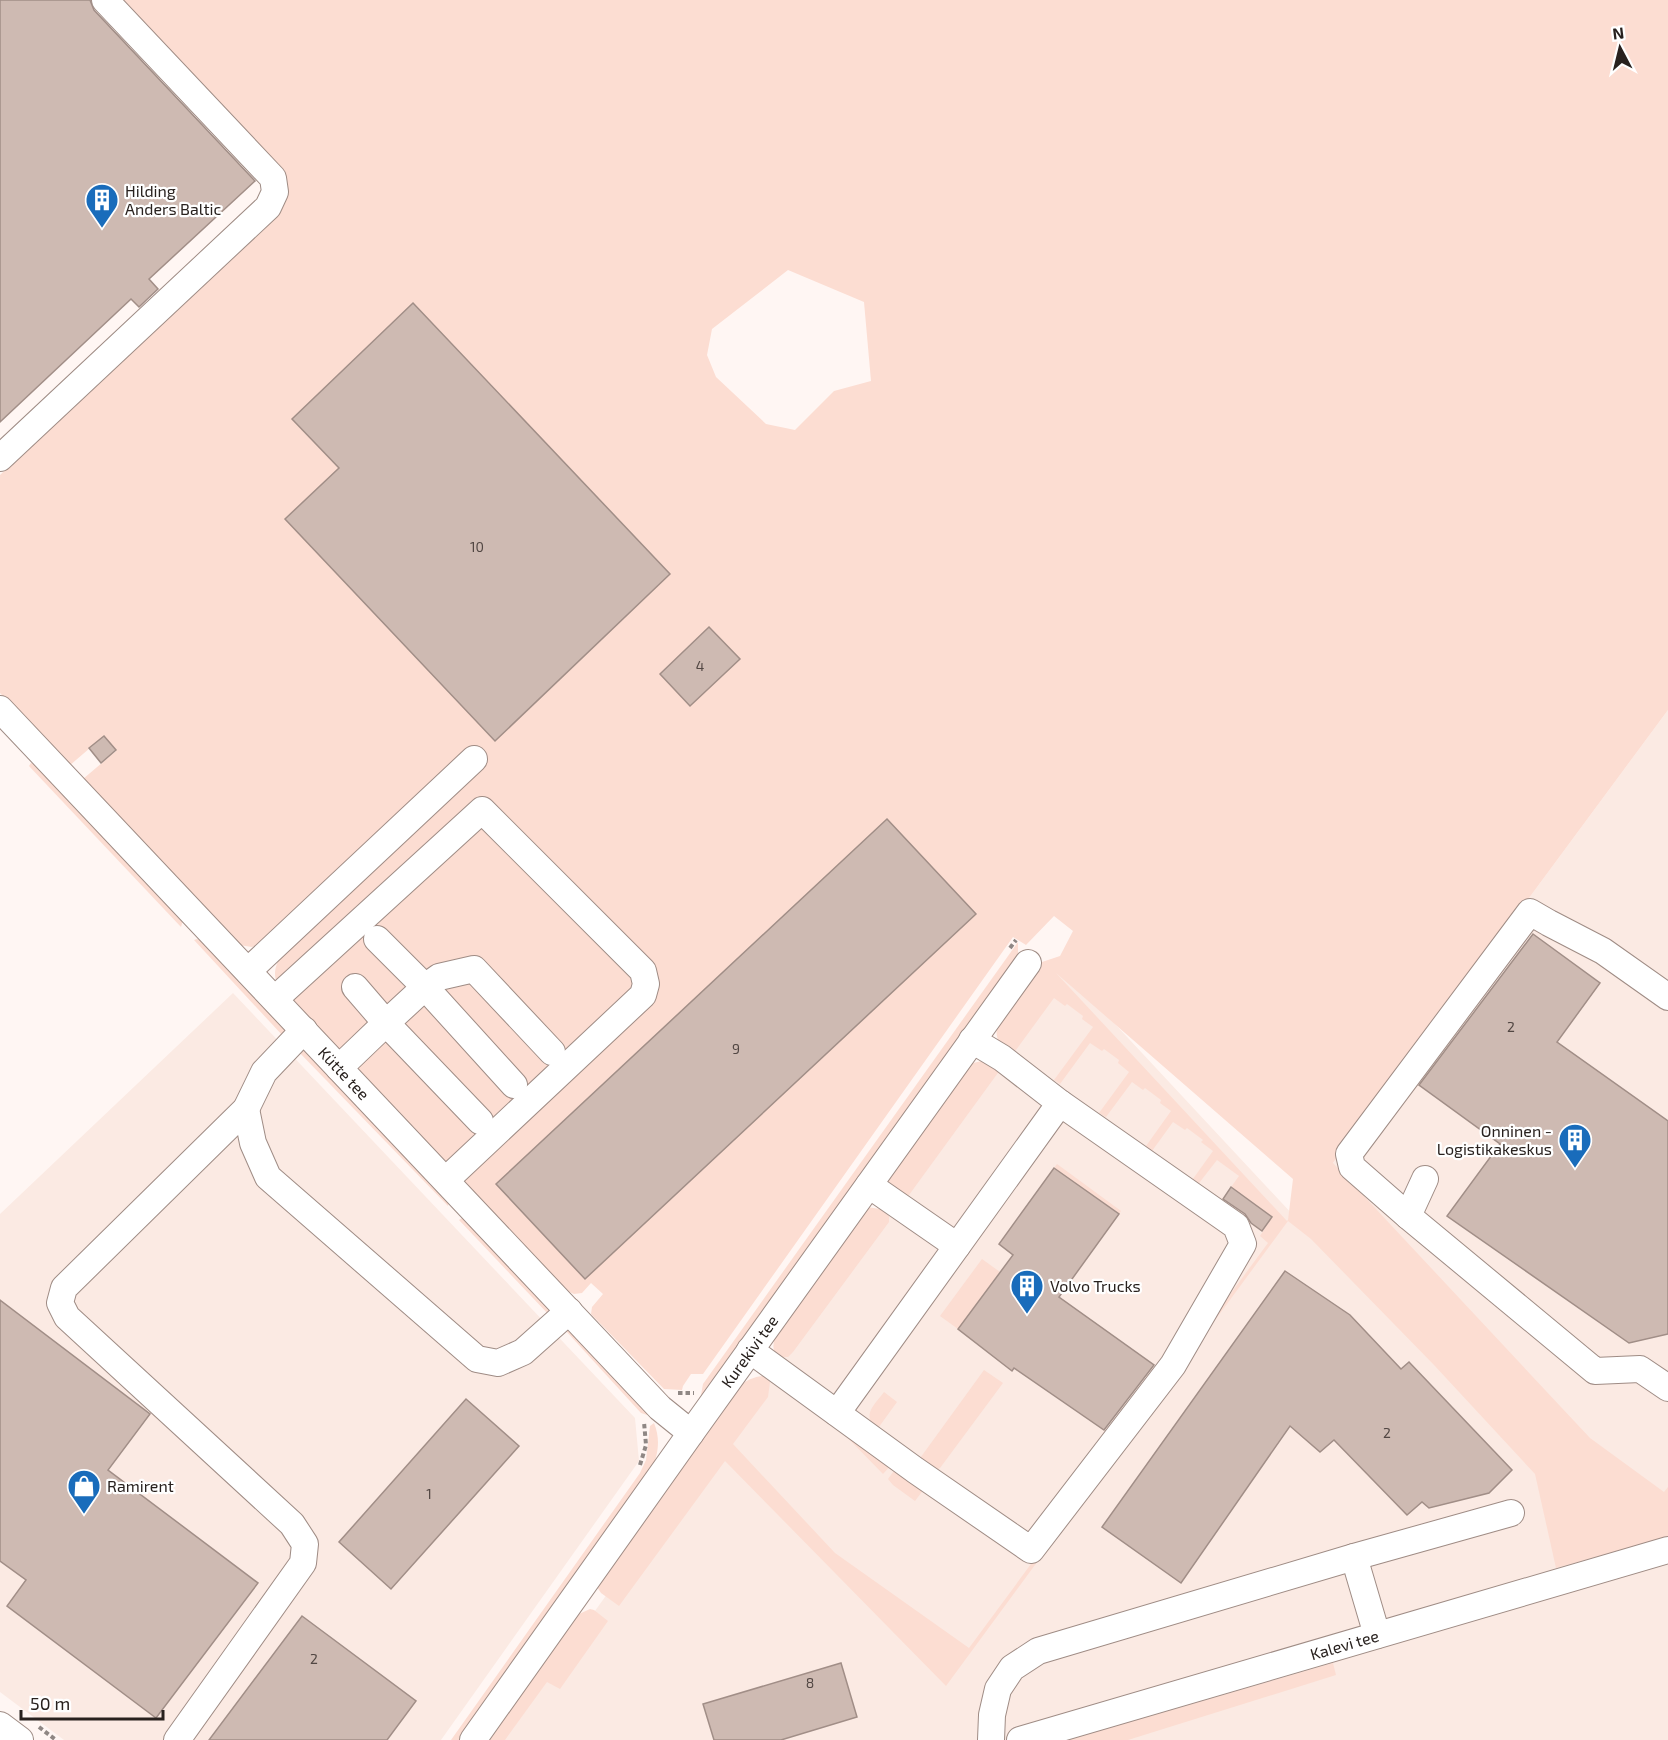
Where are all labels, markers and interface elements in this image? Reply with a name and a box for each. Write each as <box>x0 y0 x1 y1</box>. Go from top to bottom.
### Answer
north arrow <box>1590 18 1650 78</box>
text: N <box>1611 22 1625 43</box>
place label: Hilding Anders Baltic <box>125 181 222 218</box>
building icon: Hilding Anders Baltic <box>84 182 120 229</box>
house number: 10 <box>470 538 484 555</box>
house number: 4 <box>696 657 704 674</box>
house number: 2 <box>1507 1018 1515 1035</box>
house number: 9 <box>732 1040 740 1057</box>
street label: Kütte tee <box>315 1042 374 1103</box>
place label: Onninen - Logistikakeskus <box>1437 1121 1552 1158</box>
building icon: Onninen - Logistikakeskus <box>1557 1122 1593 1169</box>
building icon: Volvo Trucks <box>1009 1268 1045 1315</box>
place label: Volvo Trucks <box>1050 1276 1141 1295</box>
street label: Kurekivi tee <box>717 1311 781 1391</box>
house number: 2 <box>1383 1424 1391 1441</box>
shop icon: Ramirent <box>66 1468 102 1515</box>
place label: Ramirent <box>107 1476 174 1495</box>
house number: 1 <box>426 1485 432 1502</box>
street label: Kalevi tee <box>1308 1625 1381 1663</box>
house number: 2 <box>310 1650 318 1667</box>
house number: 8 <box>806 1674 814 1691</box>
scale bar <box>21 1683 164 1721</box>
text: 50 m <box>30 1692 70 1714</box>

